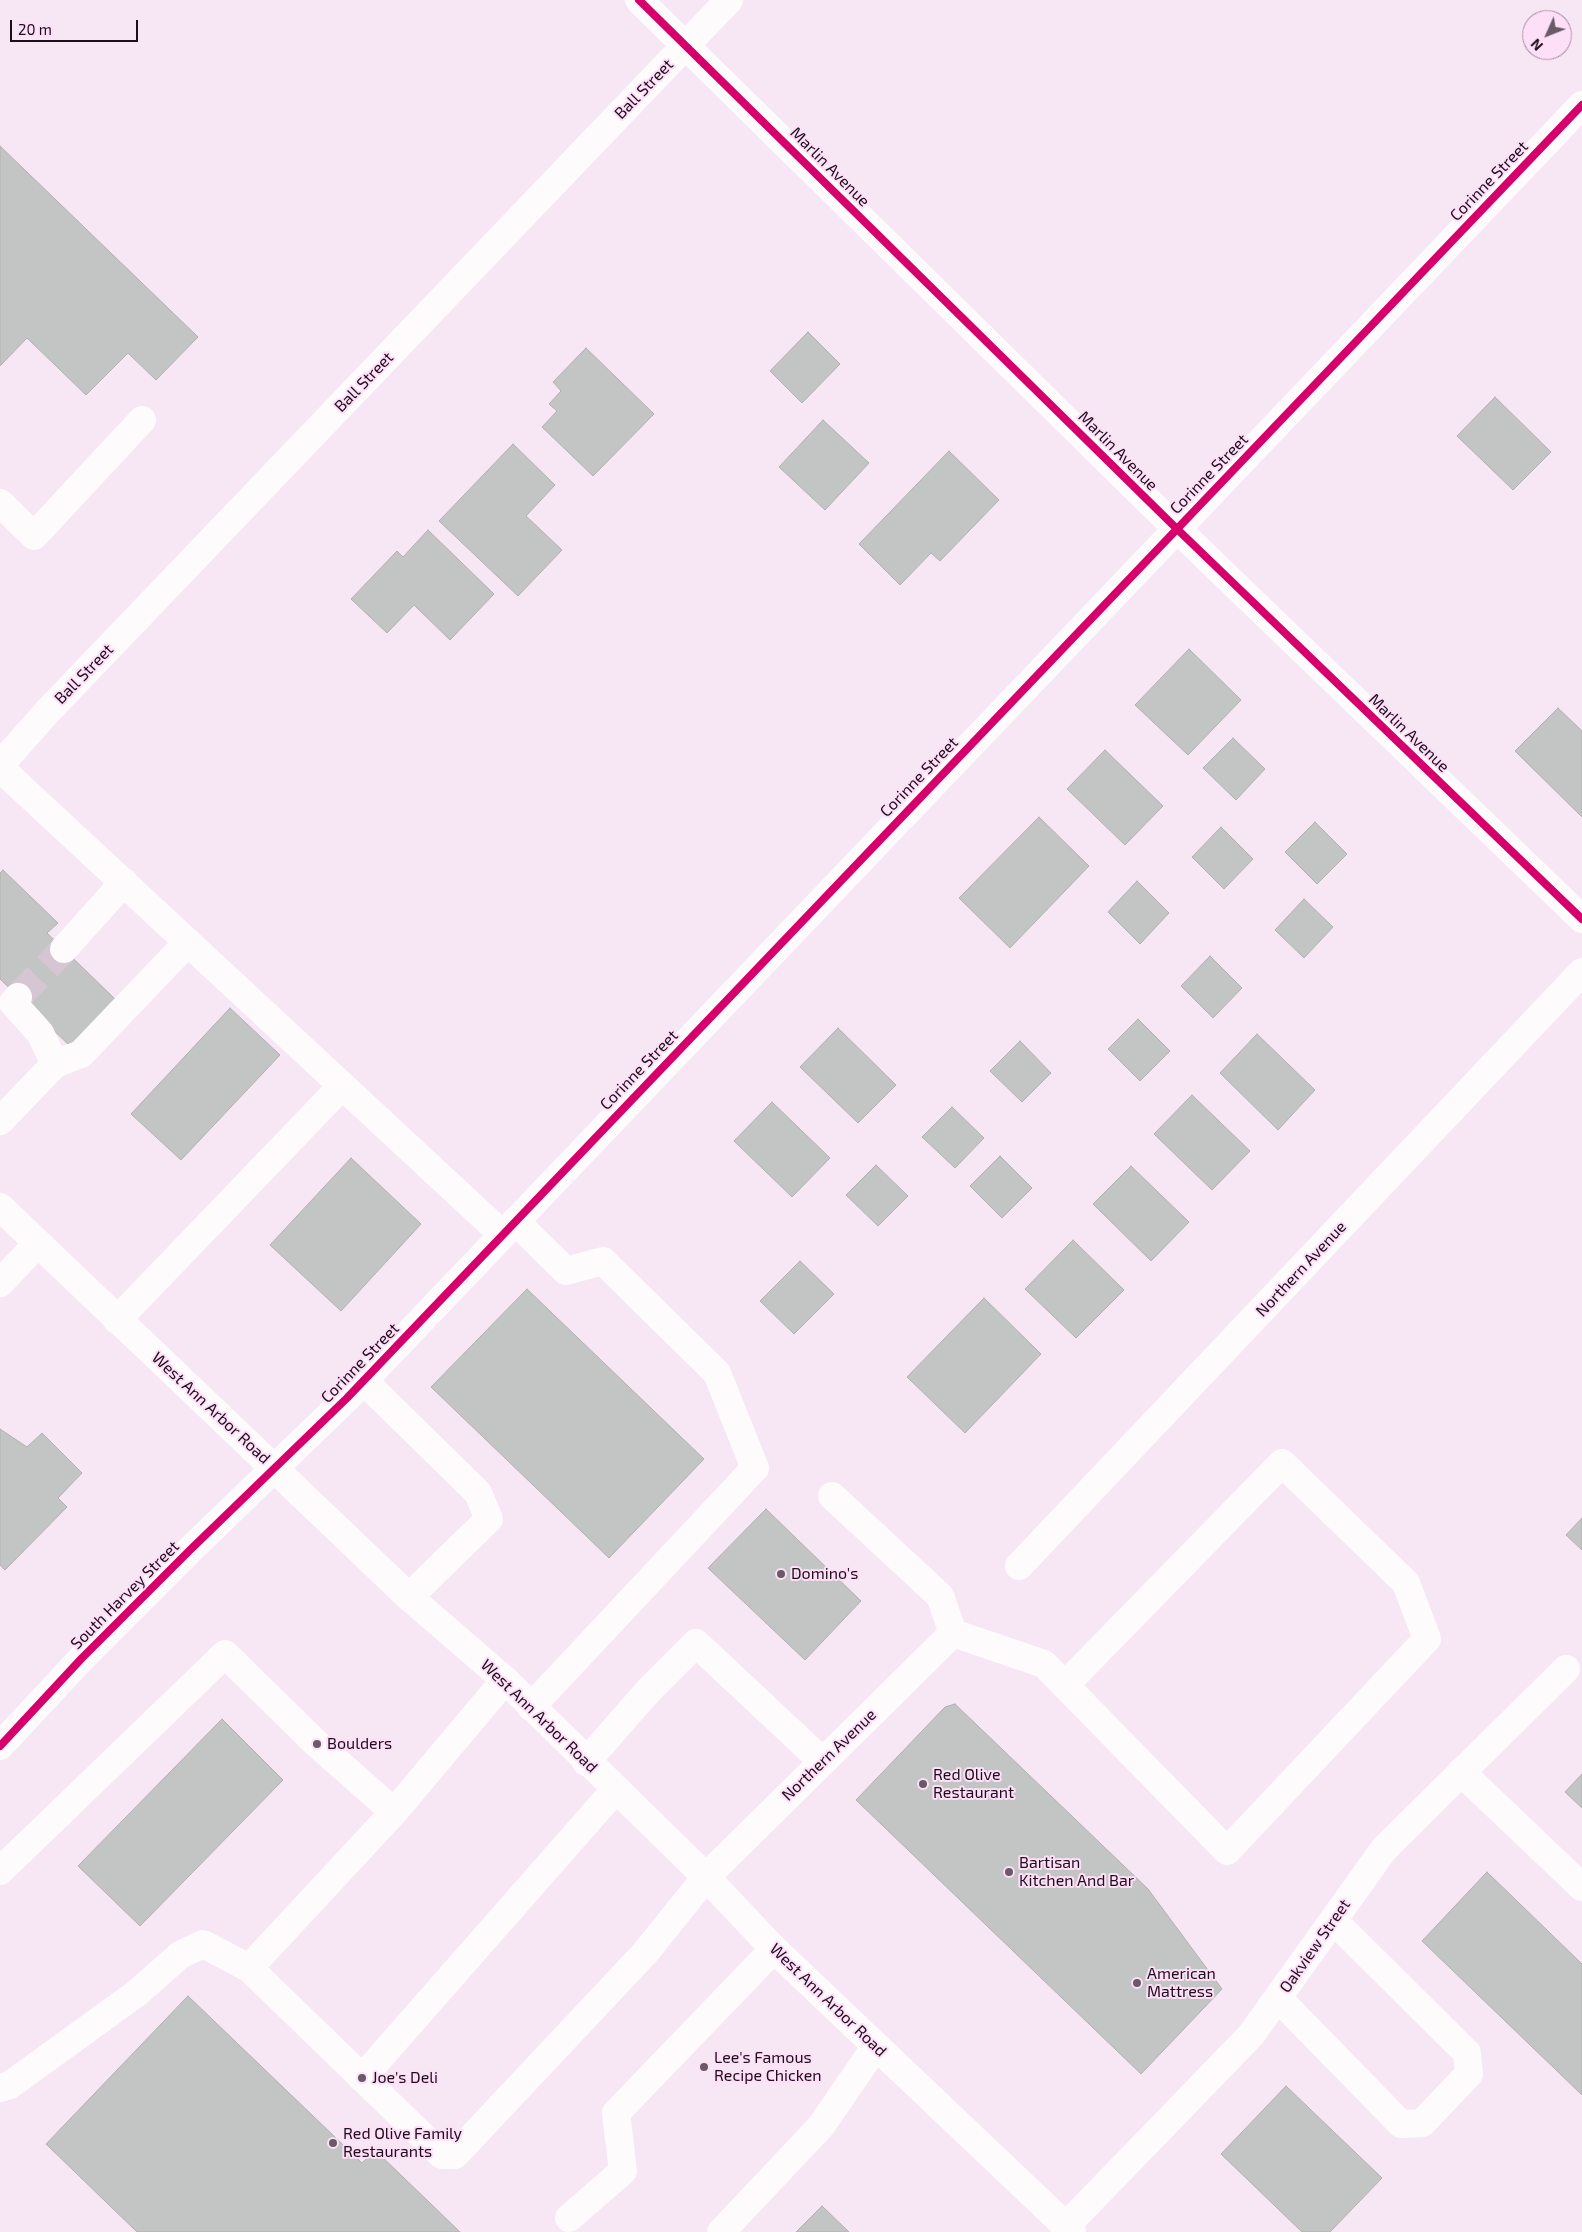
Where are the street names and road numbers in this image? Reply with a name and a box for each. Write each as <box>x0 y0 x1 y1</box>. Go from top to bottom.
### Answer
street label: Ball Street <box>611 55 677 123</box>
street label: Marlin Avenue <box>786 123 874 211</box>
street label: Corinne Street <box>1446 137 1532 225</box>
street label: Ball Street <box>331 348 397 416</box>
street label: Marlin Avenue <box>1074 407 1162 495</box>
street label: Corinne Street <box>1166 430 1252 518</box>
street label: Ball Street <box>51 640 117 708</box>
street label: Marlin Avenue <box>1365 690 1453 776</box>
street label: Corinne Street <box>876 733 962 821</box>
street label: Corinne Street <box>596 1026 682 1114</box>
street label: Northern Avenue <box>1252 1217 1350 1321</box>
street label: Corinne Street <box>317 1319 403 1407</box>
street label: West Ann Arbor Road <box>148 1348 274 1468</box>
street label: South Harvey Street <box>67 1537 183 1653</box>
street label: West Ann Arbor Road <box>477 1655 601 1777</box>
street label: Northern Avenue <box>778 1705 880 1805</box>
street label: Oakview Street <box>1276 1895 1354 1997</box>
street label: West Ann Arbor Road <box>766 1939 890 2061</box>

